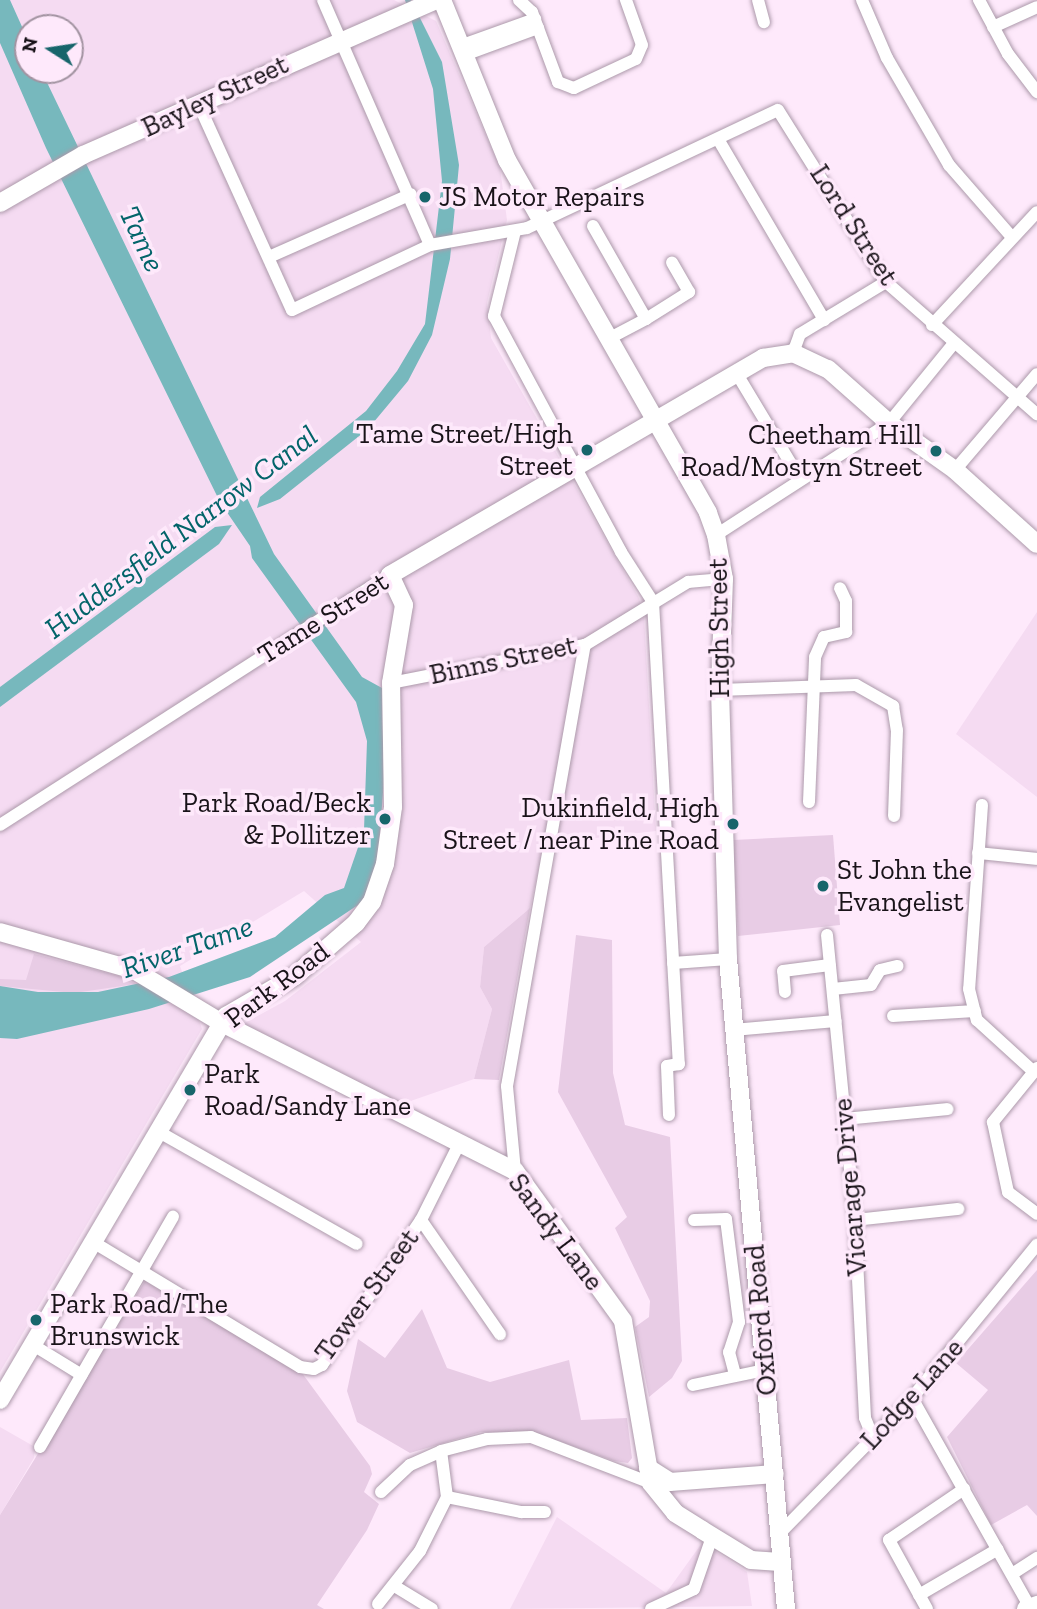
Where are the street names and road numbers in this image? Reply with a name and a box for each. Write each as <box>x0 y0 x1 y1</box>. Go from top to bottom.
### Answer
street label: Bayley Street <box>136 47 294 145</box>
street label: Lord Street <box>803 158 905 292</box>
street label: High Street <box>701 558 737 698</box>
street label: Tame Street <box>252 565 394 671</box>
street label: Binns Street <box>427 628 579 692</box>
street label: Park Road <box>218 935 336 1035</box>
street label: Vicarage Drive <box>826 1097 874 1277</box>
street label: Sandy Lane <box>501 1167 611 1297</box>
street label: Tower Street <box>308 1222 426 1368</box>
street label: Oxford Road <box>738 1243 784 1397</box>
street label: Lodge Lane <box>853 1332 971 1456</box>

